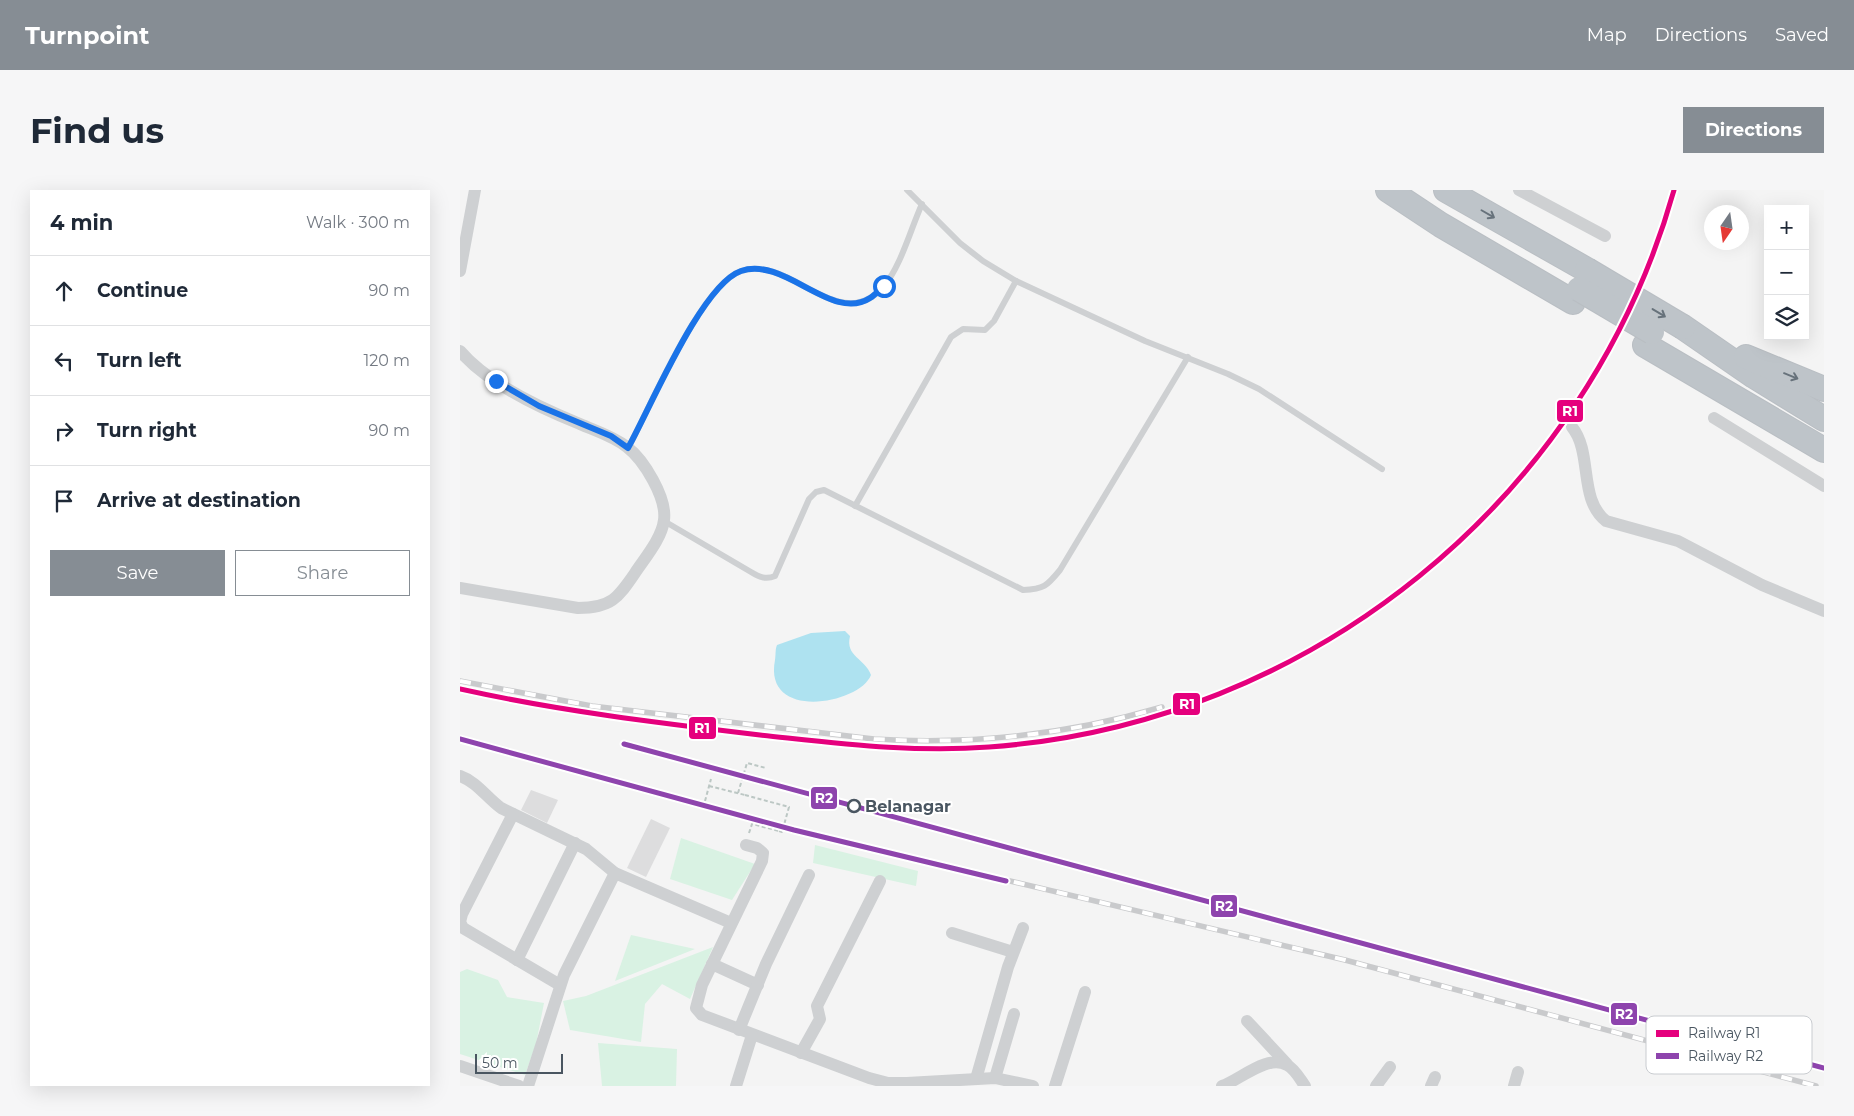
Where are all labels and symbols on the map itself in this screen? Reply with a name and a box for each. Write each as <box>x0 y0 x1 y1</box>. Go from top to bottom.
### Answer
north arrow <box>1704 205 1749 250</box>
one-way arrow <box>1480 210 1495 219</box>
route start <box>873 275 896 298</box>
one-way arrow <box>1651 308 1665 318</box>
route end <box>485 370 508 393</box>
one-way arrow <box>1784 373 1799 382</box>
line badge: R1 <box>1556 399 1584 423</box>
text: R1 <box>1562 402 1578 420</box>
line badge: R1 <box>1172 692 1201 716</box>
text: R1 <box>1179 695 1195 713</box>
line badge: R1 <box>688 716 717 740</box>
text: R1 <box>694 719 710 737</box>
line badge: R2 <box>810 786 838 810</box>
text: R2 <box>815 789 833 807</box>
place label: Belanagar <box>865 797 951 816</box>
marker: Belanagar <box>847 799 861 813</box>
line badge: R2 <box>1210 894 1238 918</box>
text: R2 <box>1215 897 1233 915</box>
line badge: R2 <box>1610 1002 1638 1026</box>
text: R2 <box>1615 1005 1633 1023</box>
legend <box>1646 1016 1812 1074</box>
text: Railway R1 <box>1688 1024 1760 1042</box>
text: Railway R2 <box>1688 1047 1763 1065</box>
scale bar <box>475 1051 562 1074</box>

